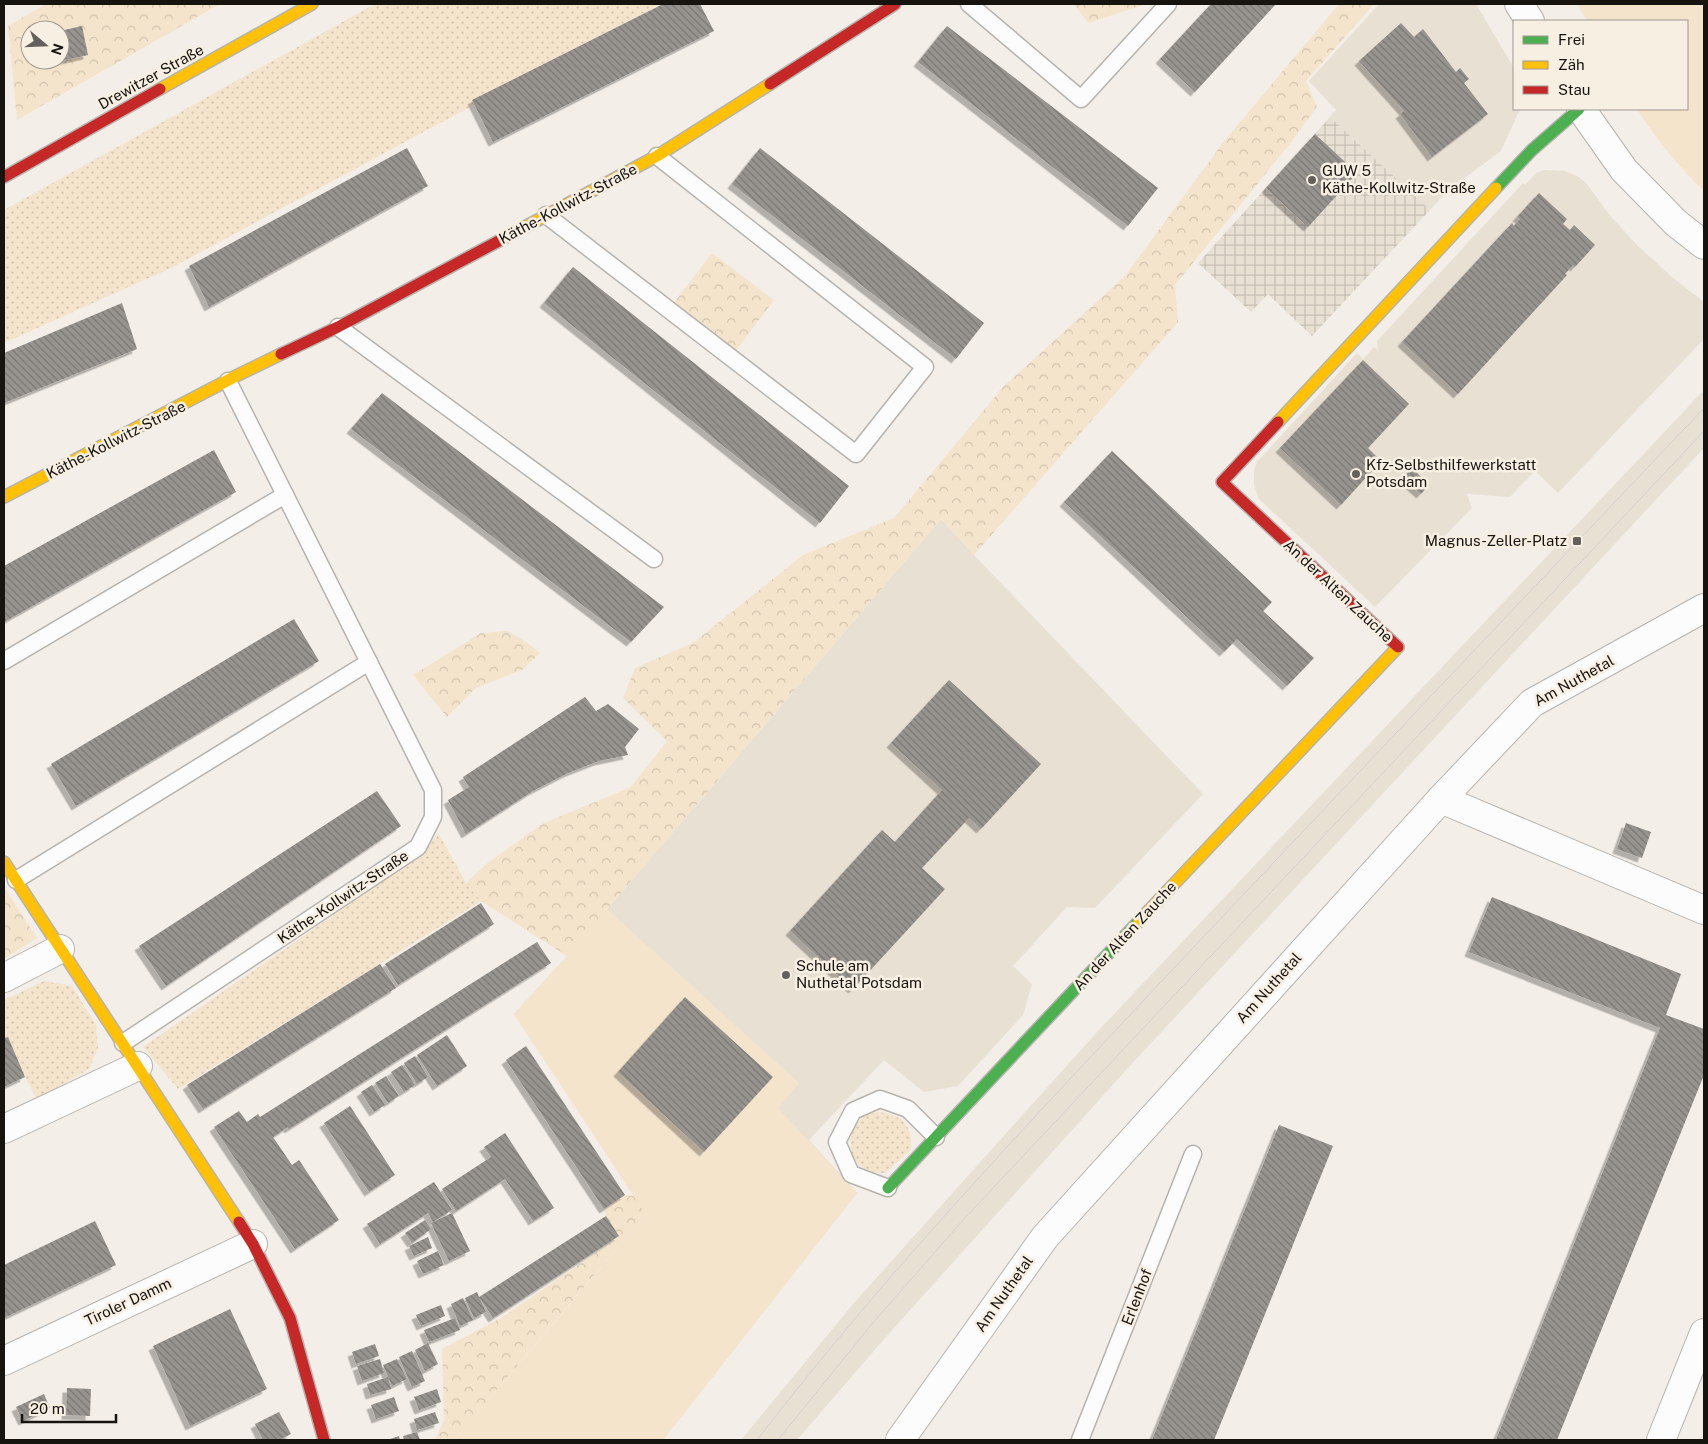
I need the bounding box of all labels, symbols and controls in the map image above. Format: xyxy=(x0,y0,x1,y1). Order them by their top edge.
north arrow xyxy=(20,20,70,70)
legend xyxy=(1513,20,1688,110)
text: Frei xyxy=(1558,31,1585,48)
text: N xyxy=(48,41,67,57)
street label: Drewitzer Straße xyxy=(95,41,206,113)
text: Zäh xyxy=(1558,56,1585,73)
text: Stau xyxy=(1558,81,1591,98)
street label: Käthe-Kollwitz-Straße xyxy=(496,160,640,247)
place label: GUW 5 Käthe-Kollwitz-Straße xyxy=(1322,162,1476,196)
marker: GUW 5 Käthe-Kollwitz-Straße xyxy=(1306,174,1318,186)
street label: Käthe-Kollwitz-Straße xyxy=(43,397,188,482)
place label: Kfz-Selbsthilfewerkstatt Potsdam xyxy=(1366,456,1536,490)
marker: Kfz-Selbsthilfewerkstatt Potsdam xyxy=(1350,468,1362,480)
place label: Magnus-Zeller-Platz xyxy=(1425,532,1567,549)
marker: Magnus-Zeller-Platz xyxy=(1571,535,1583,547)
street label: An der Alten Zauche xyxy=(1280,536,1396,645)
street label: Am Nuthetal xyxy=(1531,652,1617,709)
street label: Käthe-Kollwitz-Straße xyxy=(274,847,411,947)
street label: An der Alten Zauche xyxy=(1070,878,1179,994)
street label: Am Nuthetal xyxy=(1233,949,1305,1026)
place label: Schule am Nuthetal Potsdam xyxy=(796,957,922,991)
marker: Schule am Nuthetal Potsdam xyxy=(780,969,792,981)
street label: Am Nuthetal xyxy=(971,1253,1036,1335)
street label: Erlenhof xyxy=(1118,1266,1155,1327)
street label: Tiroler Damm xyxy=(82,1274,174,1329)
scale bar xyxy=(22,1392,116,1424)
text: 20 m xyxy=(30,1400,65,1417)

